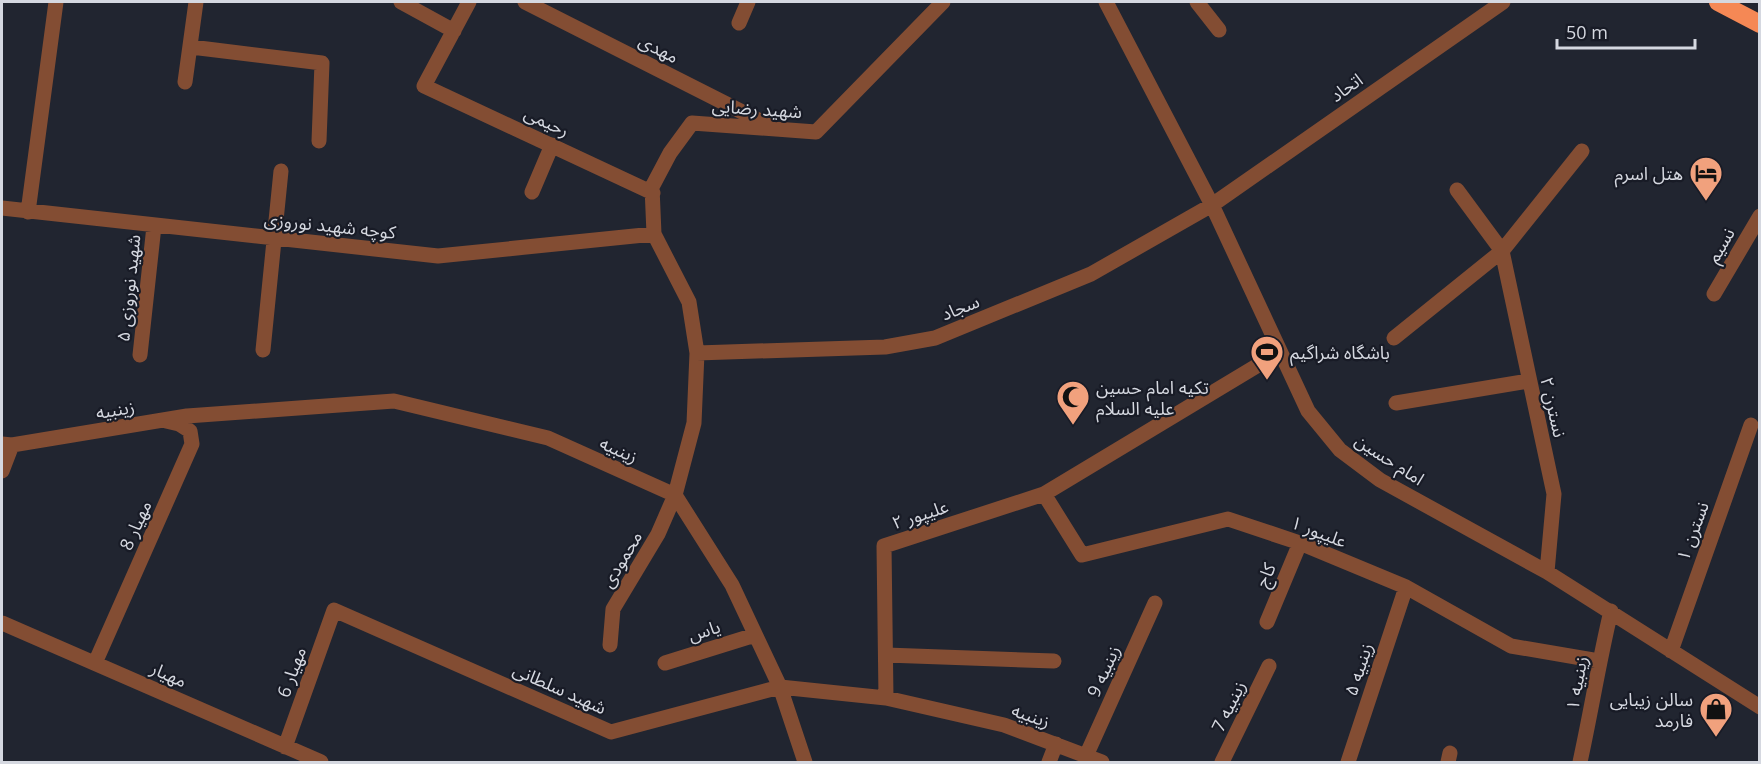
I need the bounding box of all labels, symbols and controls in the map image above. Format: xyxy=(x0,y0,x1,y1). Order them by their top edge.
scale bar xyxy=(1557,12,1695,50)
text: 50 m xyxy=(1566,20,1608,44)
street label: مهدی xyxy=(635,28,683,68)
street label: اتحاد xyxy=(1325,67,1367,107)
street label: شهید رضایی xyxy=(711,93,803,123)
street label: رحیمی xyxy=(521,100,573,142)
hotel icon: هتل اسرم xyxy=(1688,155,1724,202)
place label: هتل اسرم xyxy=(1615,161,1683,188)
street label: کوچه شهید نوروزی xyxy=(263,206,398,244)
street label: نسیم xyxy=(1700,223,1741,268)
street label: شهید نوروزی ۵ xyxy=(110,233,146,343)
street label: سجاد xyxy=(937,288,983,326)
sports icon: باشگاه شراگیم xyxy=(1249,334,1285,381)
place label: باشگاه شراگیم xyxy=(1290,340,1390,366)
street label: نسترن ۲ xyxy=(1535,374,1573,440)
place label: تکیه امام حسین علیه السلام xyxy=(1096,375,1209,423)
mosque icon: تکیه امام حسین علیه السلام xyxy=(1055,379,1091,426)
street label: زینبیه xyxy=(94,394,136,424)
street label: امام حسین xyxy=(1349,428,1429,493)
street label: زینبیه xyxy=(596,430,642,468)
street label: علیپور ۲ xyxy=(889,494,951,535)
street label: مهیار 8 xyxy=(113,496,157,554)
street label: نسترن ۱ xyxy=(1670,498,1714,564)
street label: علیپور ۱ xyxy=(1288,509,1350,553)
street label: محمودی xyxy=(595,526,647,592)
street label: کاج xyxy=(1249,559,1283,592)
street label: یاس xyxy=(685,614,723,646)
street label: زینبیه ۵ xyxy=(1338,640,1378,698)
street label: زینبیه 9 xyxy=(1081,641,1125,701)
street label: مهیار 6 xyxy=(271,643,311,701)
street label: زینبیه ۱ xyxy=(1559,654,1593,712)
street label: مهیار xyxy=(146,655,191,693)
street label: شهید سلطانی xyxy=(510,657,610,719)
street label: زینبیه 7 xyxy=(1205,676,1251,736)
place label: سالن زیبایی فارمد xyxy=(1610,687,1693,732)
shop icon: سالن زیبایی فارمد xyxy=(1698,691,1734,738)
street label: زینبیه xyxy=(1009,697,1053,733)

